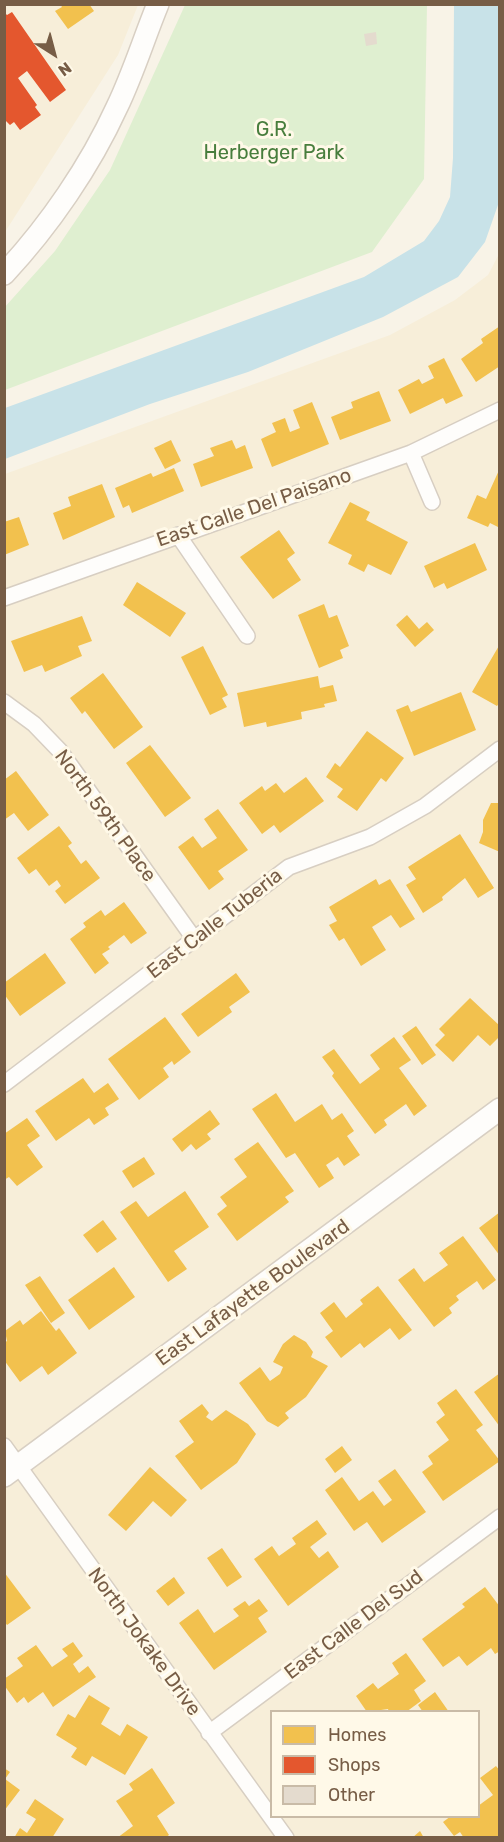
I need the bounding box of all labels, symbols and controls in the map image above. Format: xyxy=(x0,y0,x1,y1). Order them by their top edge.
north arrow xyxy=(24,24,84,84)
text: N xyxy=(55,58,75,80)
park label: G.R. Herberger Park xyxy=(204,118,344,165)
street label: East Calle Del Paisano xyxy=(153,463,355,553)
street label: North 59th Place xyxy=(49,745,161,887)
street label: East Calle Tuberia xyxy=(143,864,287,984)
street label: East Lafayette Boulevard xyxy=(151,1215,355,1371)
street label: North Jokake Drive xyxy=(82,1563,206,1721)
street label: East Calle Del Sud xyxy=(280,1565,428,1685)
legend xyxy=(270,1710,480,1818)
text: Homes xyxy=(328,1724,386,1746)
text: Shops xyxy=(328,1754,380,1776)
text: Other xyxy=(328,1784,375,1806)

